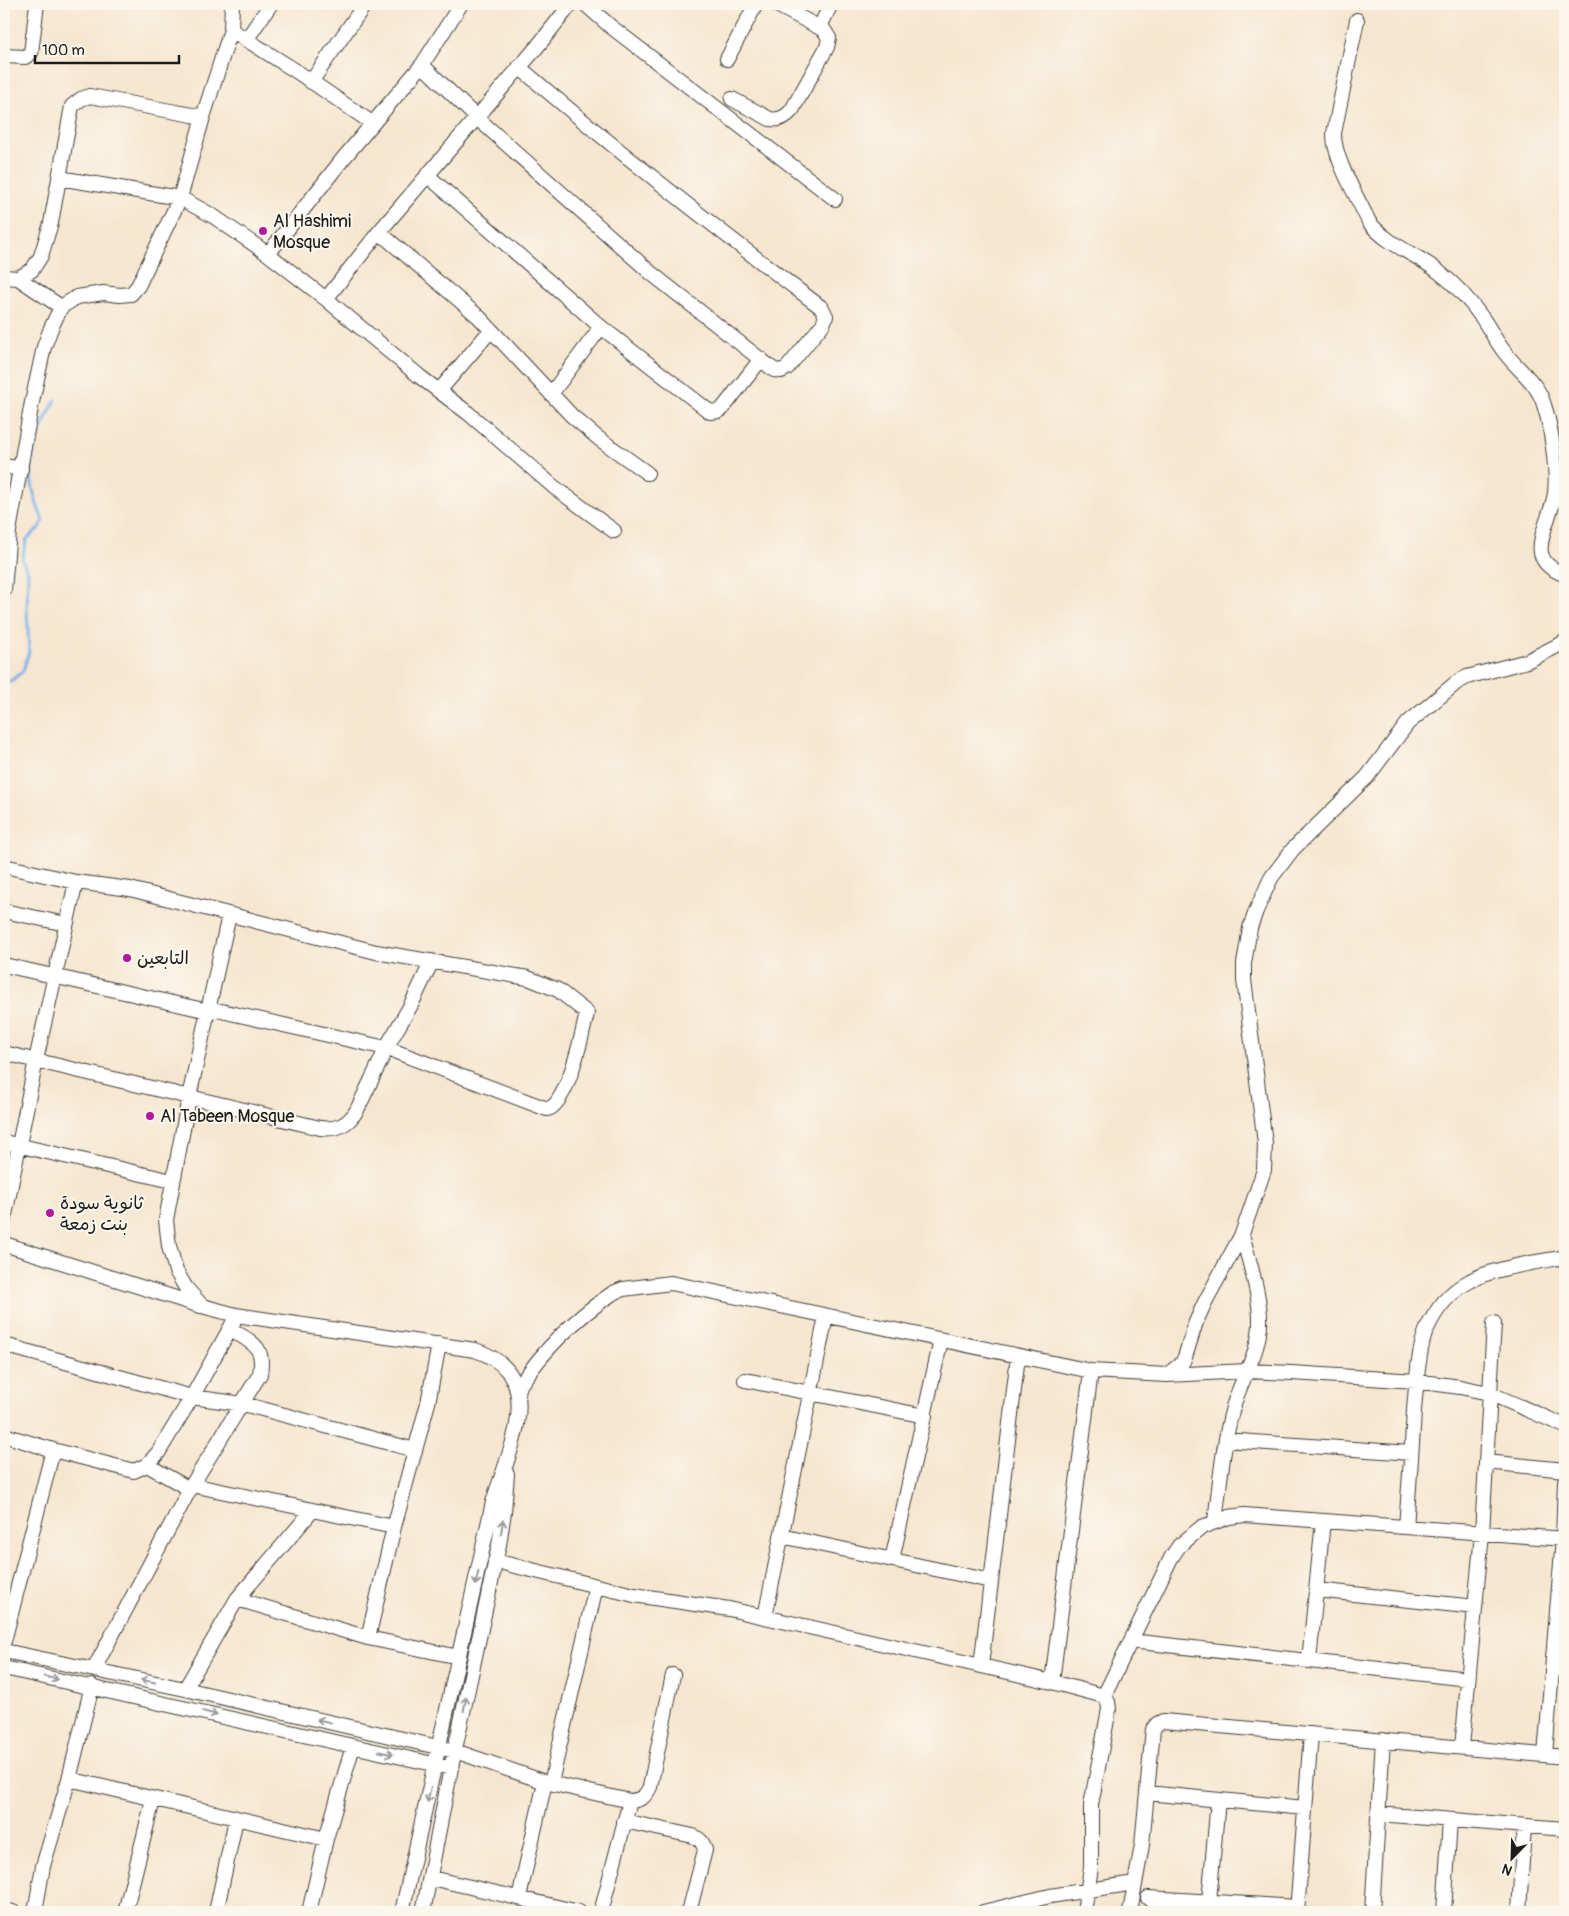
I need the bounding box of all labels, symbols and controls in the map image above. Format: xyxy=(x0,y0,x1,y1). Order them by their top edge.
scale bar xyxy=(35,32,179,64)
text: 100 m xyxy=(42,41,85,60)
place label: Al Hashimi Mosque xyxy=(273,210,351,254)
marker: Al Hashimi Mosque xyxy=(257,225,269,237)
place label: التابعين xyxy=(137,947,189,970)
marker: التابعين xyxy=(121,952,133,964)
place label: Al Tabeen Mosque xyxy=(160,1105,295,1128)
marker: Al Tabeen Mosque xyxy=(144,1110,156,1122)
place label: ثانوية سودة بنت زمعة xyxy=(60,1192,144,1236)
marker: ثانوية سودة بنت زمعة xyxy=(44,1207,56,1219)
one-way arrow xyxy=(498,1520,508,1536)
one-way arrow xyxy=(472,1569,481,1585)
one-way arrow xyxy=(43,1673,59,1683)
one-way arrow xyxy=(141,1676,157,1685)
one-way arrow xyxy=(461,1696,470,1712)
one-way arrow xyxy=(202,1709,218,1718)
one-way arrow xyxy=(316,1716,332,1725)
one-way arrow xyxy=(377,1749,393,1758)
one-way arrow xyxy=(424,1787,433,1803)
north arrow xyxy=(1486,1834,1536,1884)
text: N xyxy=(1499,1860,1515,1879)

